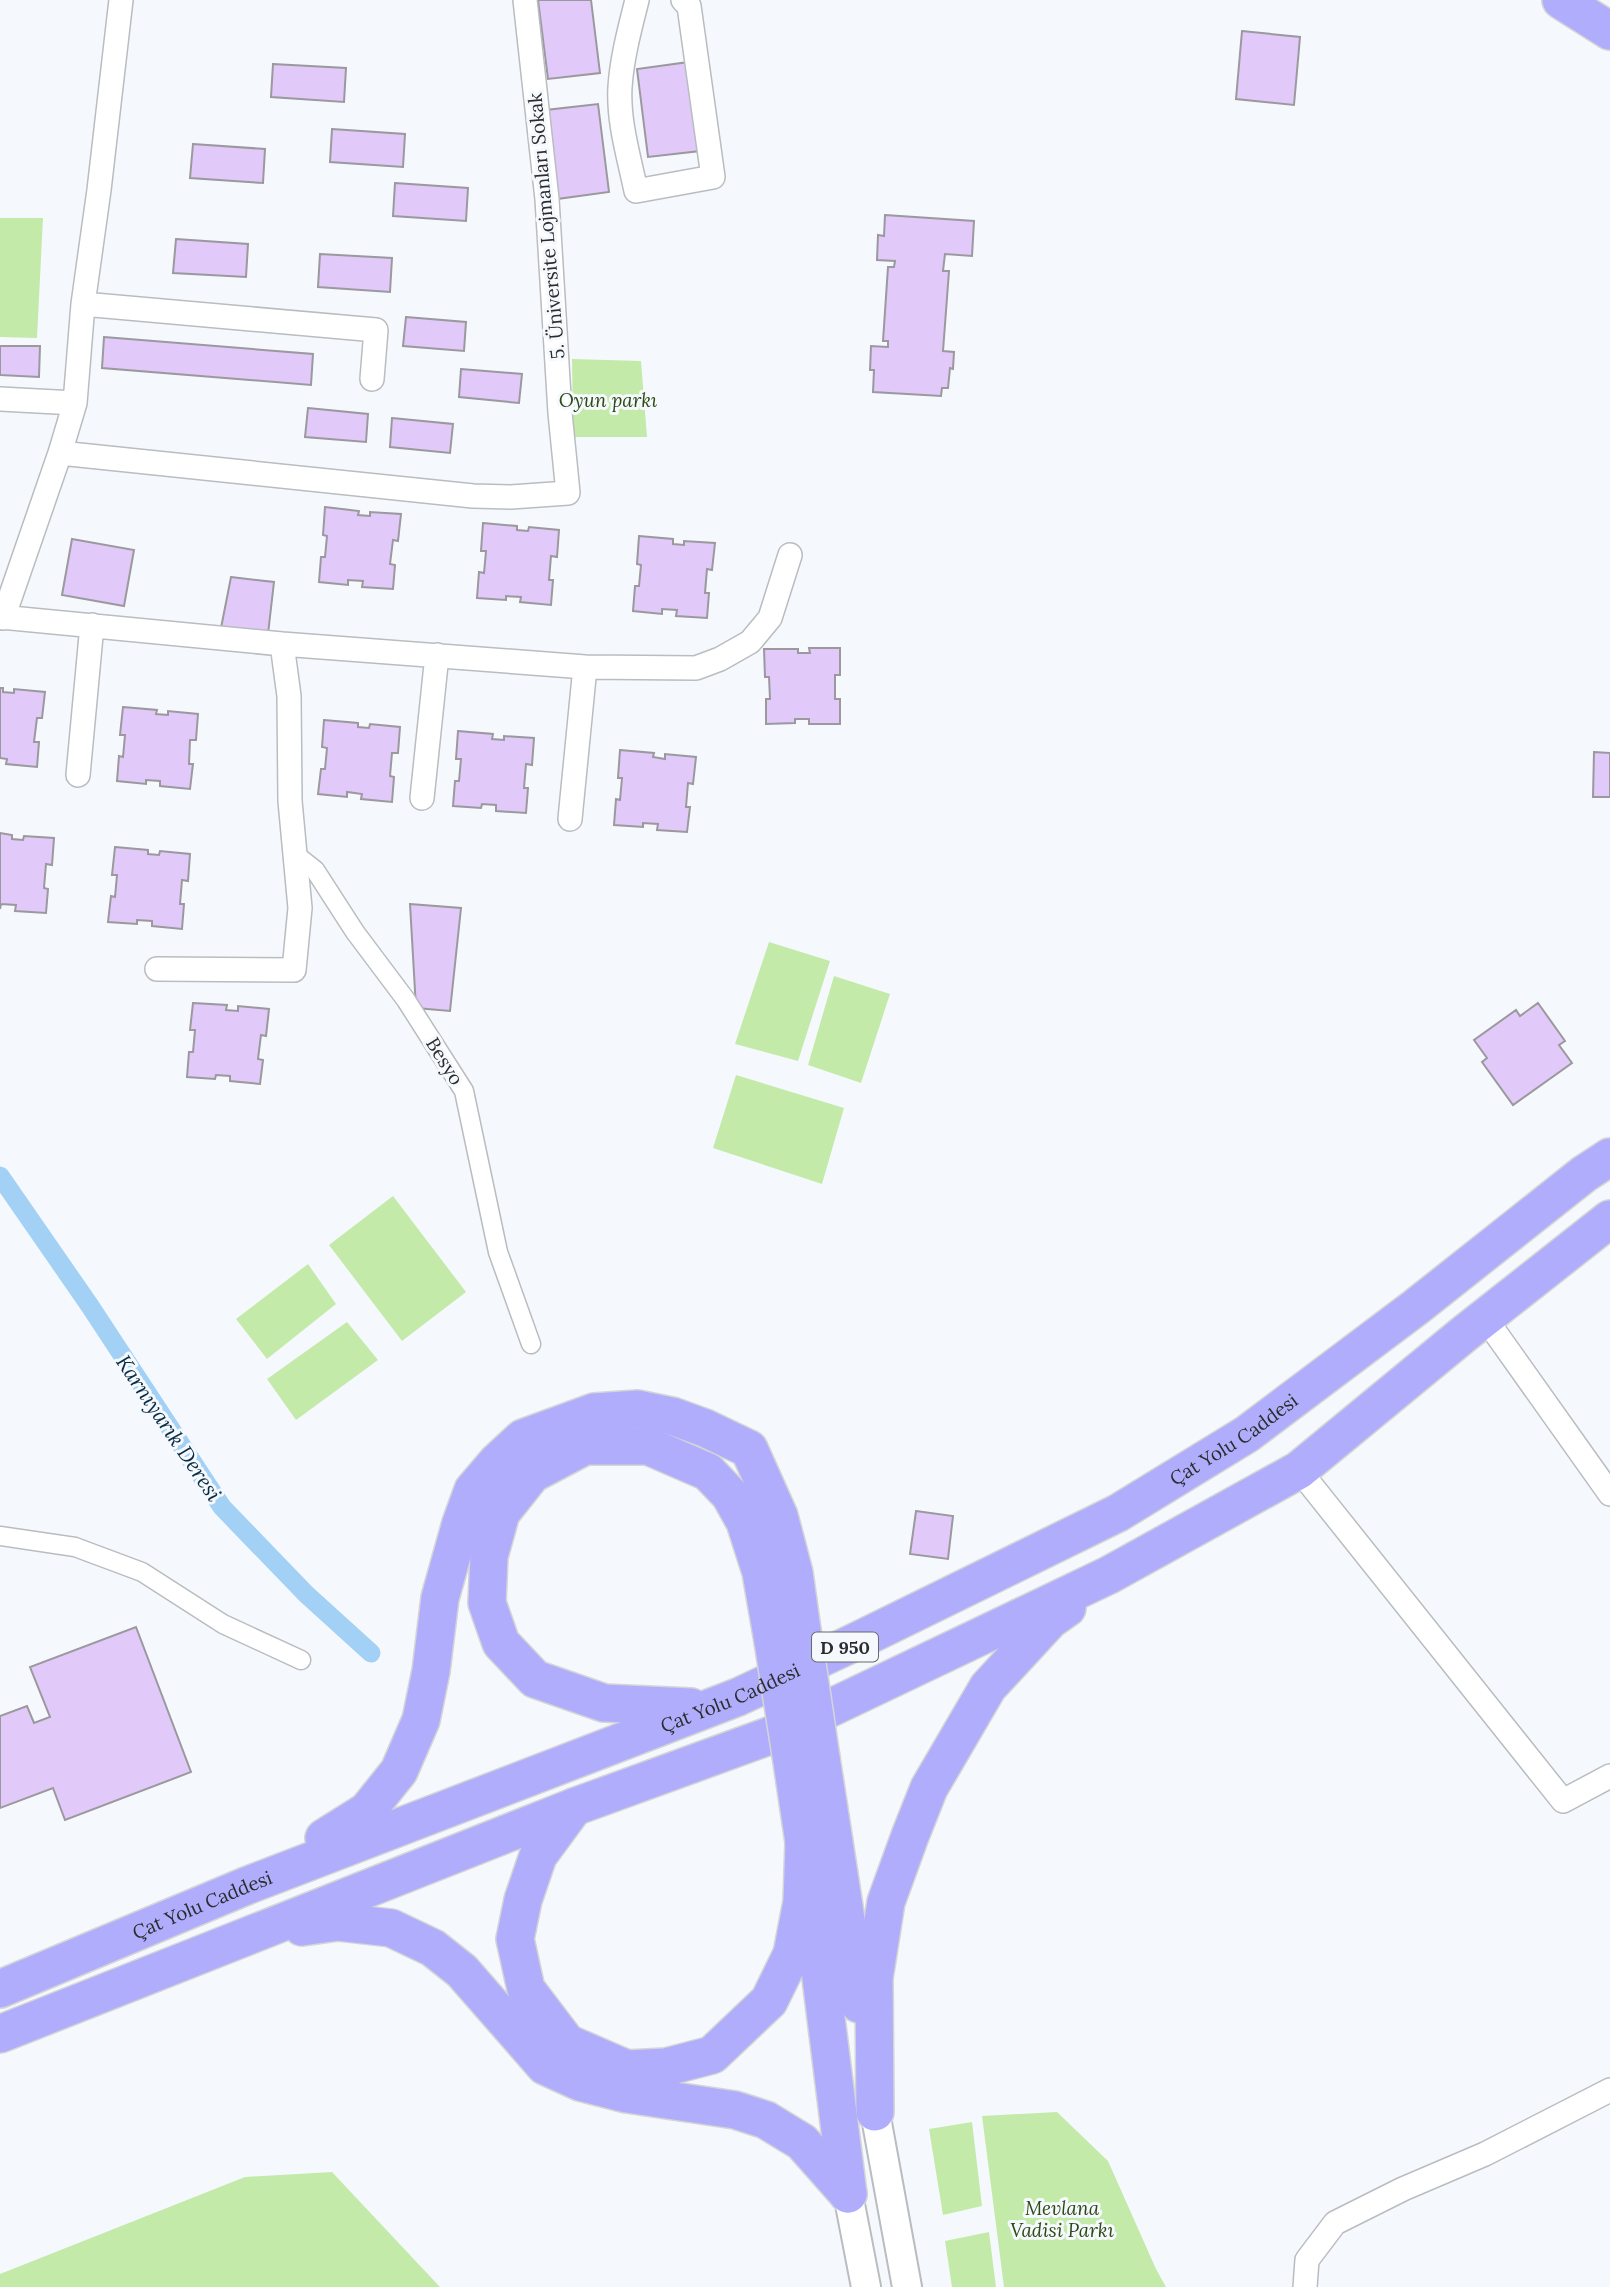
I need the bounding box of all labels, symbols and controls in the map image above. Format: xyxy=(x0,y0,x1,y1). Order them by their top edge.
street label: 5. Üniversite Lojmanları Sokak xyxy=(522,91,570,360)
park label: Oyun parkı xyxy=(559,388,657,412)
street label: Besyo xyxy=(421,1033,469,1089)
water label: Karnıyarık Deresi xyxy=(110,1350,228,1506)
street label: Çat Yolu Caddesi xyxy=(1165,1388,1302,1491)
road number: D 950 xyxy=(812,1632,878,1662)
street label: Çat Yolu Caddesi xyxy=(657,1658,804,1738)
street label: Çat Yolu Caddesi xyxy=(129,1865,275,1944)
park label: Mevlana Vadisi Parkı xyxy=(1010,2196,1114,2242)

